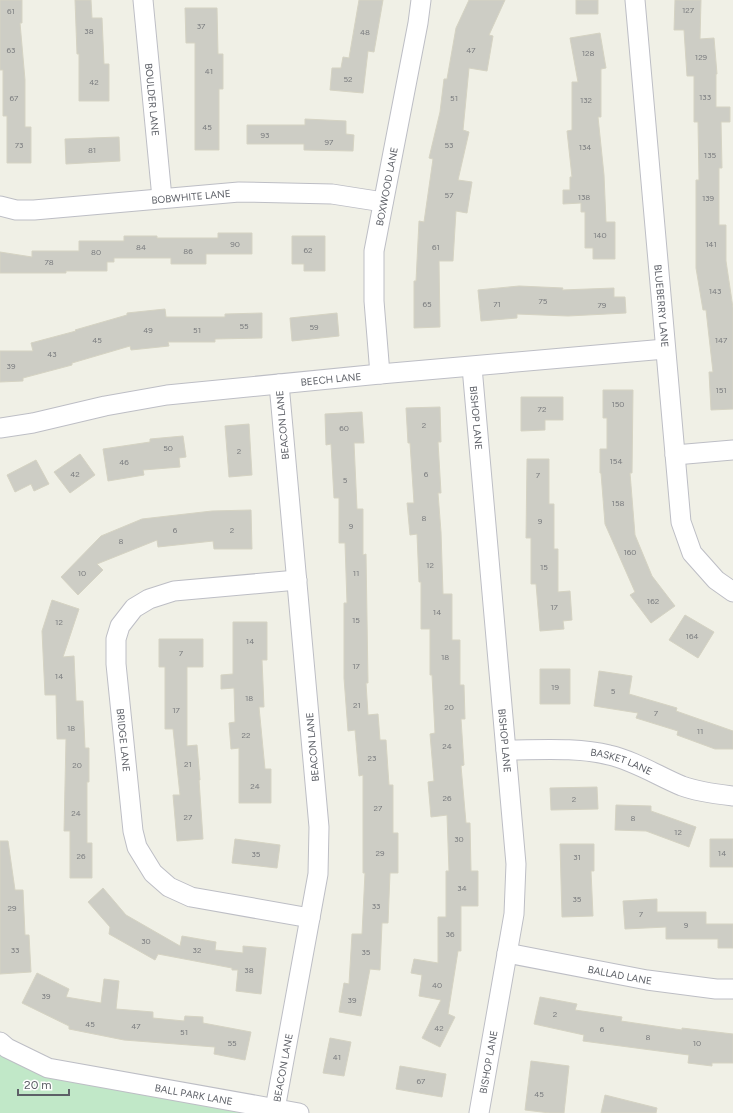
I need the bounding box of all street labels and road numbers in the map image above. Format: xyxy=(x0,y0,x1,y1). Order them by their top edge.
street label: BOULDER LANE xyxy=(142,62,162,137)
street label: BOXWOOD LANE xyxy=(373,146,401,227)
street label: BOBWHITE LANE xyxy=(151,187,231,207)
street label: BLUEBERRY LANE xyxy=(651,264,672,348)
street label: BEECH LANE xyxy=(300,370,362,389)
street label: BISHOP LANE xyxy=(467,385,485,450)
street label: BEACON LANE xyxy=(273,390,292,460)
street label: BRIDGE LANE xyxy=(114,708,133,772)
street label: BISHOP LANE xyxy=(495,708,514,773)
street label: BEACON LANE xyxy=(303,712,322,782)
street label: BASKET LANE xyxy=(590,746,654,778)
street label: BALLAD LANE xyxy=(587,963,653,988)
street label: BISHOP LANE xyxy=(477,1029,500,1095)
street label: BEACON LANE xyxy=(270,1032,296,1103)
street label: BALL PARK LANE xyxy=(154,1081,234,1108)

